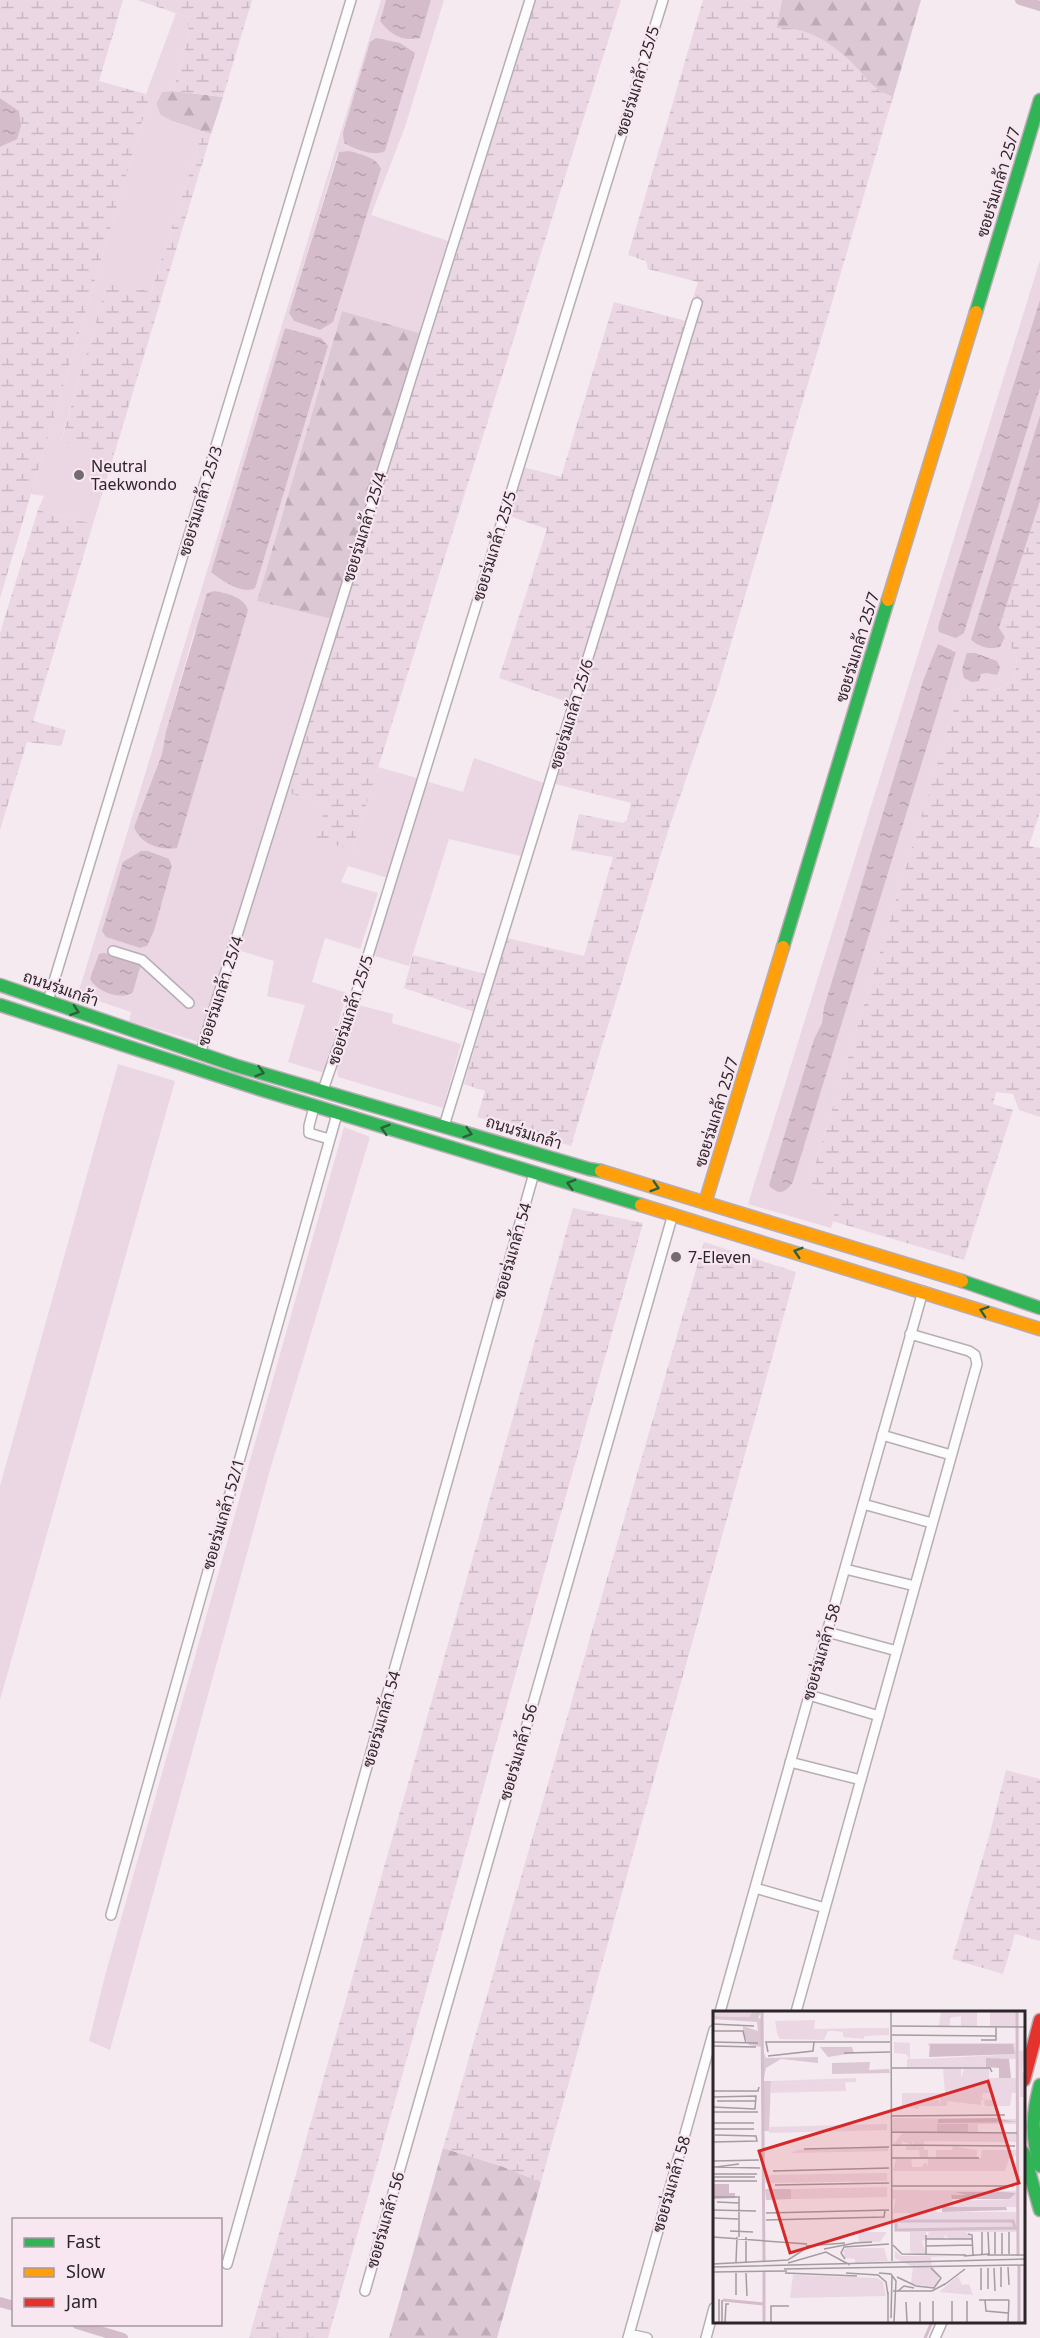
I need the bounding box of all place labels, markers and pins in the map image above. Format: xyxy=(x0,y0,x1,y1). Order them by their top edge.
place label: Neutral Taekwondo xyxy=(91,455,177,495)
marker: Neutral Taekwondo xyxy=(72,468,86,482)
place label: 7-Eleven xyxy=(688,1246,751,1268)
marker: 7-Eleven xyxy=(669,1250,683,1264)

